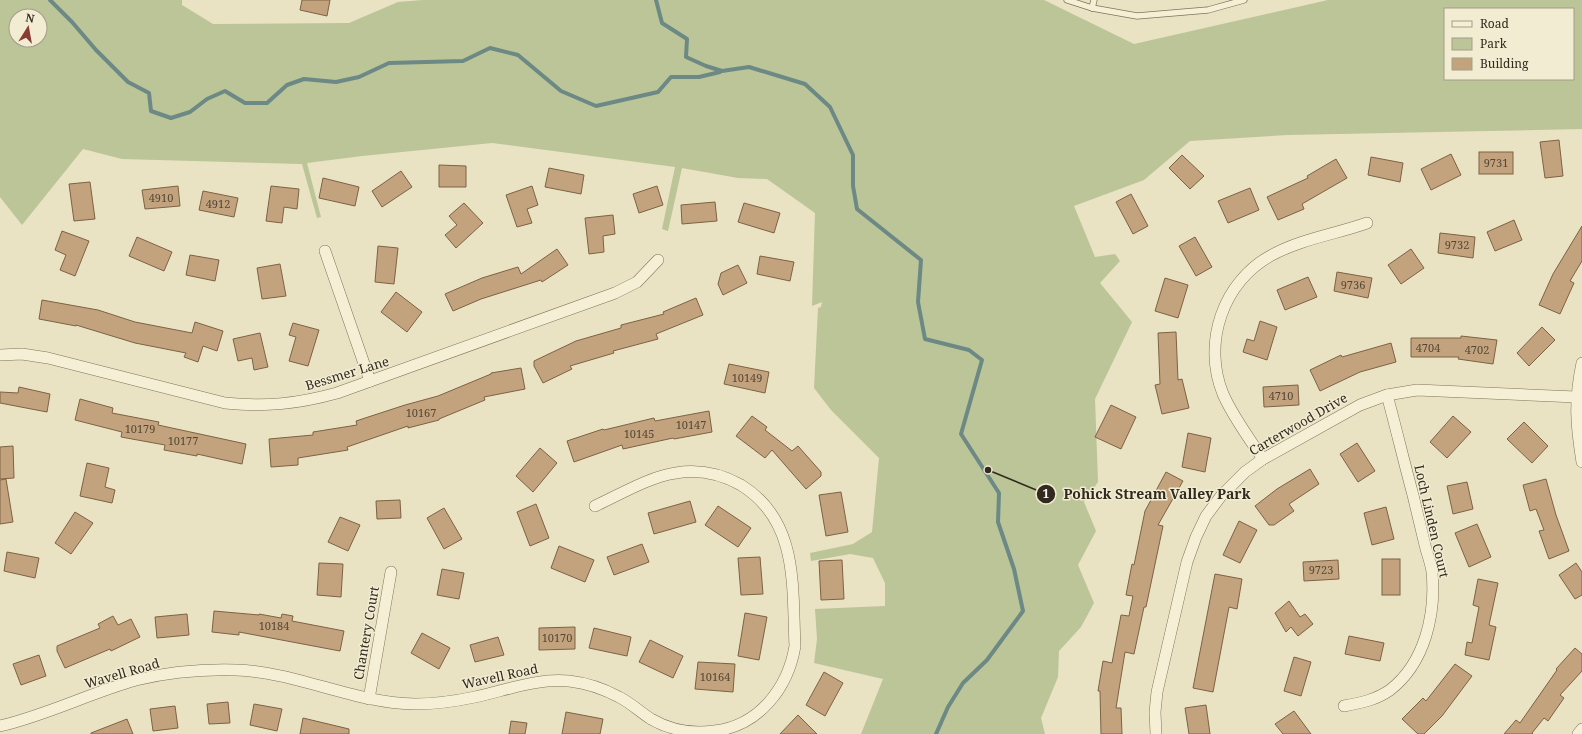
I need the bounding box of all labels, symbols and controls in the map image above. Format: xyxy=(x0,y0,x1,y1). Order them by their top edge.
north arrow xyxy=(8,8,48,48)
legend xyxy=(1444,8,1574,80)
text: N xyxy=(24,10,36,26)
text: Road xyxy=(1480,15,1510,32)
text: Park xyxy=(1480,35,1508,52)
text: Building xyxy=(1480,55,1529,72)
house number: 9731 xyxy=(1484,155,1508,170)
house number: 4910 xyxy=(149,190,173,205)
house number: 4912 xyxy=(206,196,230,211)
house number: 9732 xyxy=(1445,237,1469,252)
house number: 9736 xyxy=(1341,277,1365,292)
house number: 4704 xyxy=(1416,340,1440,355)
house number: 4702 xyxy=(1465,342,1489,357)
street label: Bessmer Lane xyxy=(303,352,391,394)
house number: 10149 xyxy=(732,370,762,385)
street label: Carterwood Drive xyxy=(1245,388,1351,460)
house number: 4710 xyxy=(1269,388,1293,403)
house number: 10167 xyxy=(406,405,436,420)
house number: 10147 xyxy=(676,417,706,432)
house number: 10179 xyxy=(125,421,155,436)
house number: 10145 xyxy=(624,426,654,441)
house number: 10177 xyxy=(168,433,198,448)
street label: Loch Linden Court xyxy=(1410,463,1454,580)
callout: Pohick Stream Valley Park xyxy=(1036,481,1259,507)
text: Pohick Stream Valley Park xyxy=(1063,484,1251,503)
text: 1 xyxy=(1043,485,1050,502)
house number: 9723 xyxy=(1309,562,1333,577)
street label: Chantery Court xyxy=(349,584,383,681)
house number: 10184 xyxy=(259,618,289,633)
house number: 10170 xyxy=(542,630,572,645)
street label: Wavell Road xyxy=(82,654,162,692)
street label: Wavell Road xyxy=(460,659,540,693)
house number: 10164 xyxy=(700,669,730,684)

